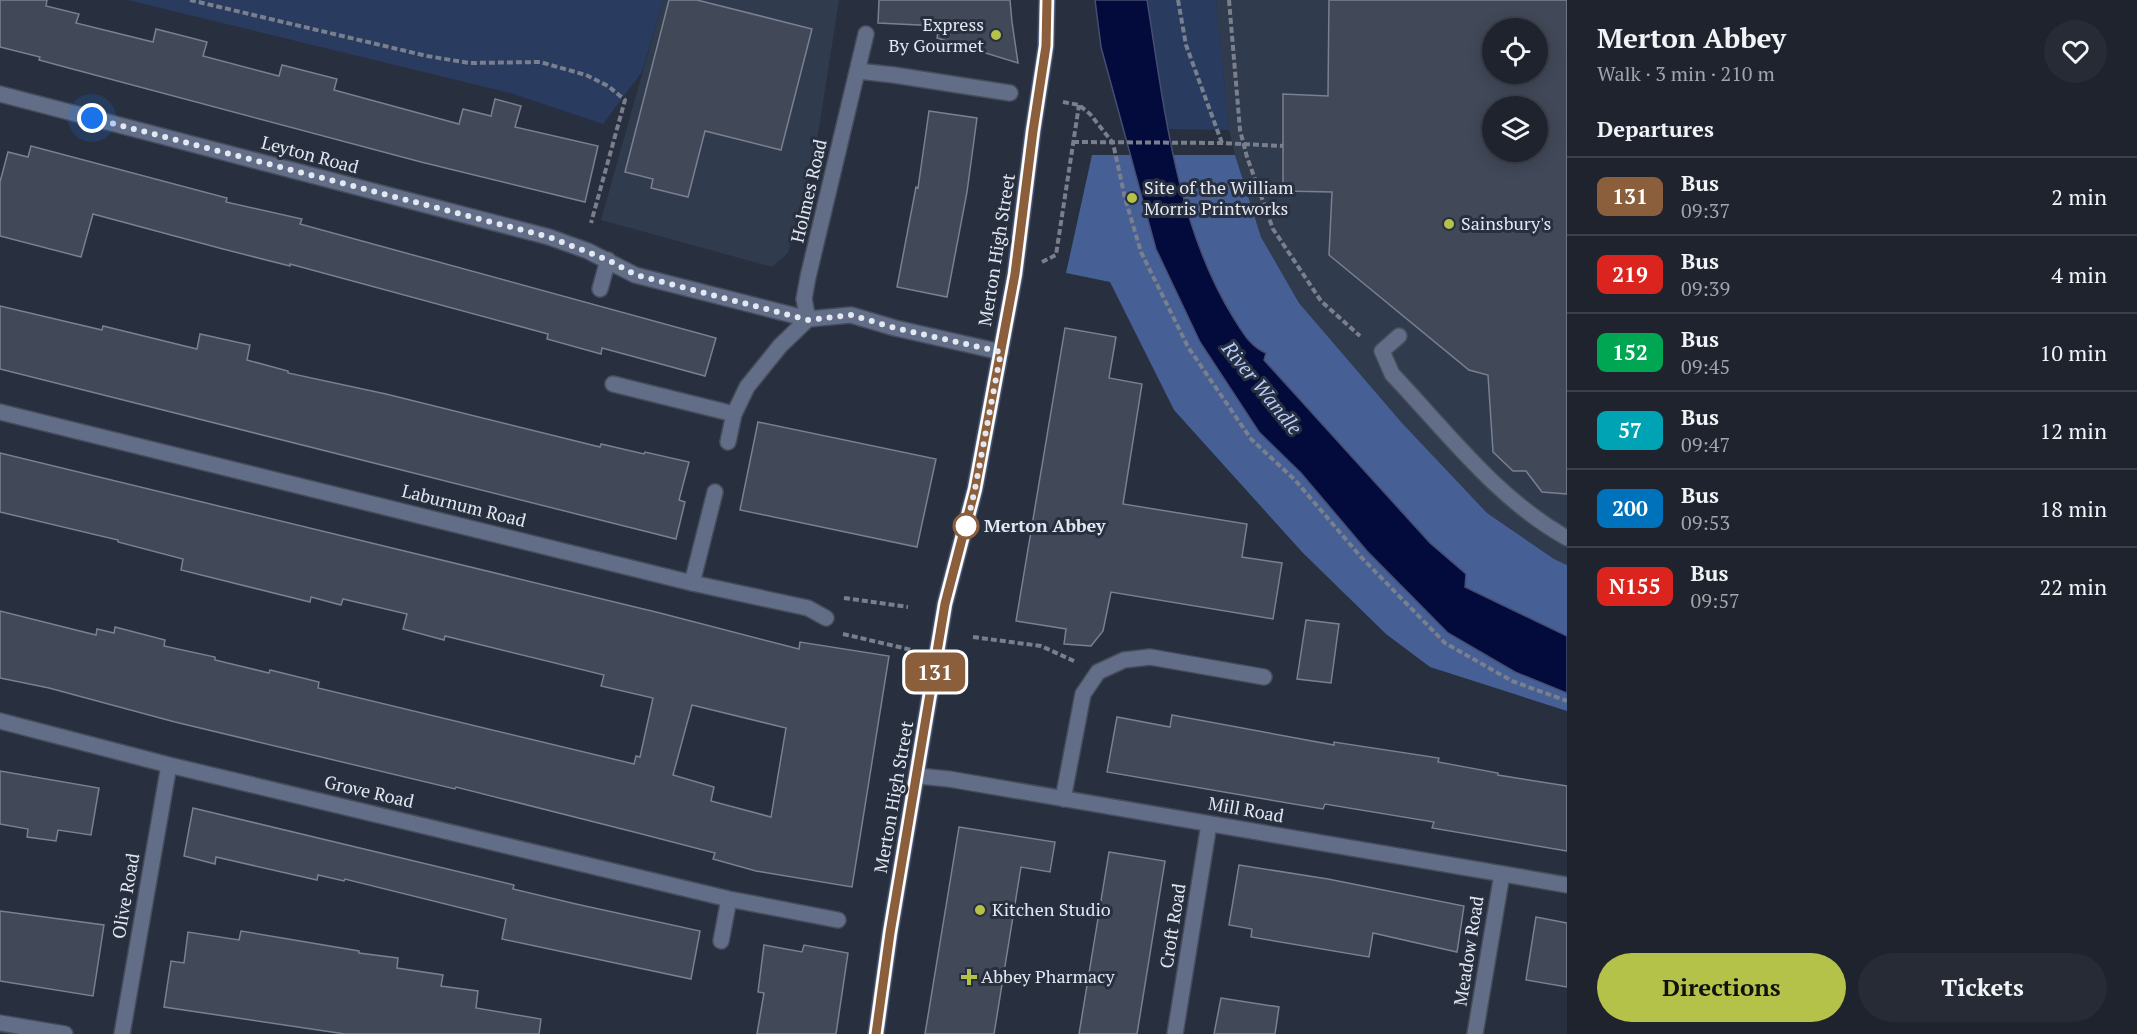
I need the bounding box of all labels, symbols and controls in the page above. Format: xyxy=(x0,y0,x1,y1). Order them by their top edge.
place label: Express By Gourmet xyxy=(889,12,984,57)
map controls xyxy=(1482,18,1548,162)
button: locate xyxy=(1482,18,1548,84)
text: Merton Abbey xyxy=(1597,19,1786,56)
button: heart xyxy=(2044,20,2107,83)
marker: Express By Gourmet xyxy=(989,28,1003,42)
text: Walk · 3 min · 210 m xyxy=(1597,60,1775,87)
button: layers xyxy=(1482,96,1548,162)
your location xyxy=(77,103,107,133)
text: Departures xyxy=(1597,114,1714,143)
street label: Leyton Road xyxy=(259,130,361,179)
street label: Holmes Road xyxy=(784,137,832,245)
text: Bus xyxy=(1681,168,1719,197)
street label: Merton High Street xyxy=(972,171,1020,328)
place label: Site of the William Morris Printworks xyxy=(1144,175,1294,220)
text: 131 xyxy=(1612,182,1648,210)
text: 2 min xyxy=(2051,182,2107,211)
marker: Site of the William Morris Printworks xyxy=(1125,191,1139,205)
text: 09:37 xyxy=(1681,197,1730,224)
place label: Sainsbury's xyxy=(1461,211,1551,235)
marker: Sainsbury's xyxy=(1442,217,1456,231)
text: Bus xyxy=(1681,246,1719,275)
text: 219 xyxy=(1612,260,1648,288)
text: 4 min xyxy=(2051,260,2107,289)
text: 09:39 xyxy=(1681,275,1730,302)
text: Bus xyxy=(1681,324,1719,353)
water label: River Wandle xyxy=(1216,334,1309,440)
text: 152 xyxy=(1612,338,1648,366)
text: 10 min xyxy=(2040,338,2107,367)
text: 09:45 xyxy=(1681,353,1730,380)
text: Bus xyxy=(1681,402,1719,431)
text: 57 xyxy=(1618,416,1642,444)
text: 12 min xyxy=(2040,416,2107,445)
text: 09:47 xyxy=(1681,431,1730,458)
street label: Laburnum Road xyxy=(400,478,529,532)
text: Bus xyxy=(1681,480,1719,509)
text: 200 xyxy=(1612,494,1648,522)
text: 18 min xyxy=(2040,494,2107,523)
text: 09:53 xyxy=(1681,509,1730,536)
marker: Merton Abbey xyxy=(953,513,979,539)
place label: Merton Abbey xyxy=(984,513,1106,537)
text: Bus xyxy=(1691,558,1728,587)
text: N155 xyxy=(1609,572,1661,600)
text: 22 min xyxy=(2040,572,2107,601)
text: 09:57 xyxy=(1691,587,1740,614)
line badge: 131 xyxy=(900,652,970,692)
text: 131 xyxy=(917,658,953,686)
street label: Merton High Street xyxy=(868,718,918,875)
street label: Grove Road xyxy=(322,769,416,813)
street label: Mill Road xyxy=(1206,791,1286,827)
street label: Olive Road xyxy=(106,851,144,941)
street label: Croft Road xyxy=(1153,882,1191,970)
street label: Meadow Road xyxy=(1447,894,1489,1008)
place label: Kitchen Studio xyxy=(992,897,1111,921)
marker: Kitchen Studio xyxy=(973,903,987,917)
button: Directions xyxy=(1597,953,1846,1022)
button: Tickets xyxy=(1858,953,2107,1022)
place label: Abbey Pharmacy xyxy=(981,964,1115,988)
marker: Abbey Pharmacy xyxy=(962,970,976,984)

